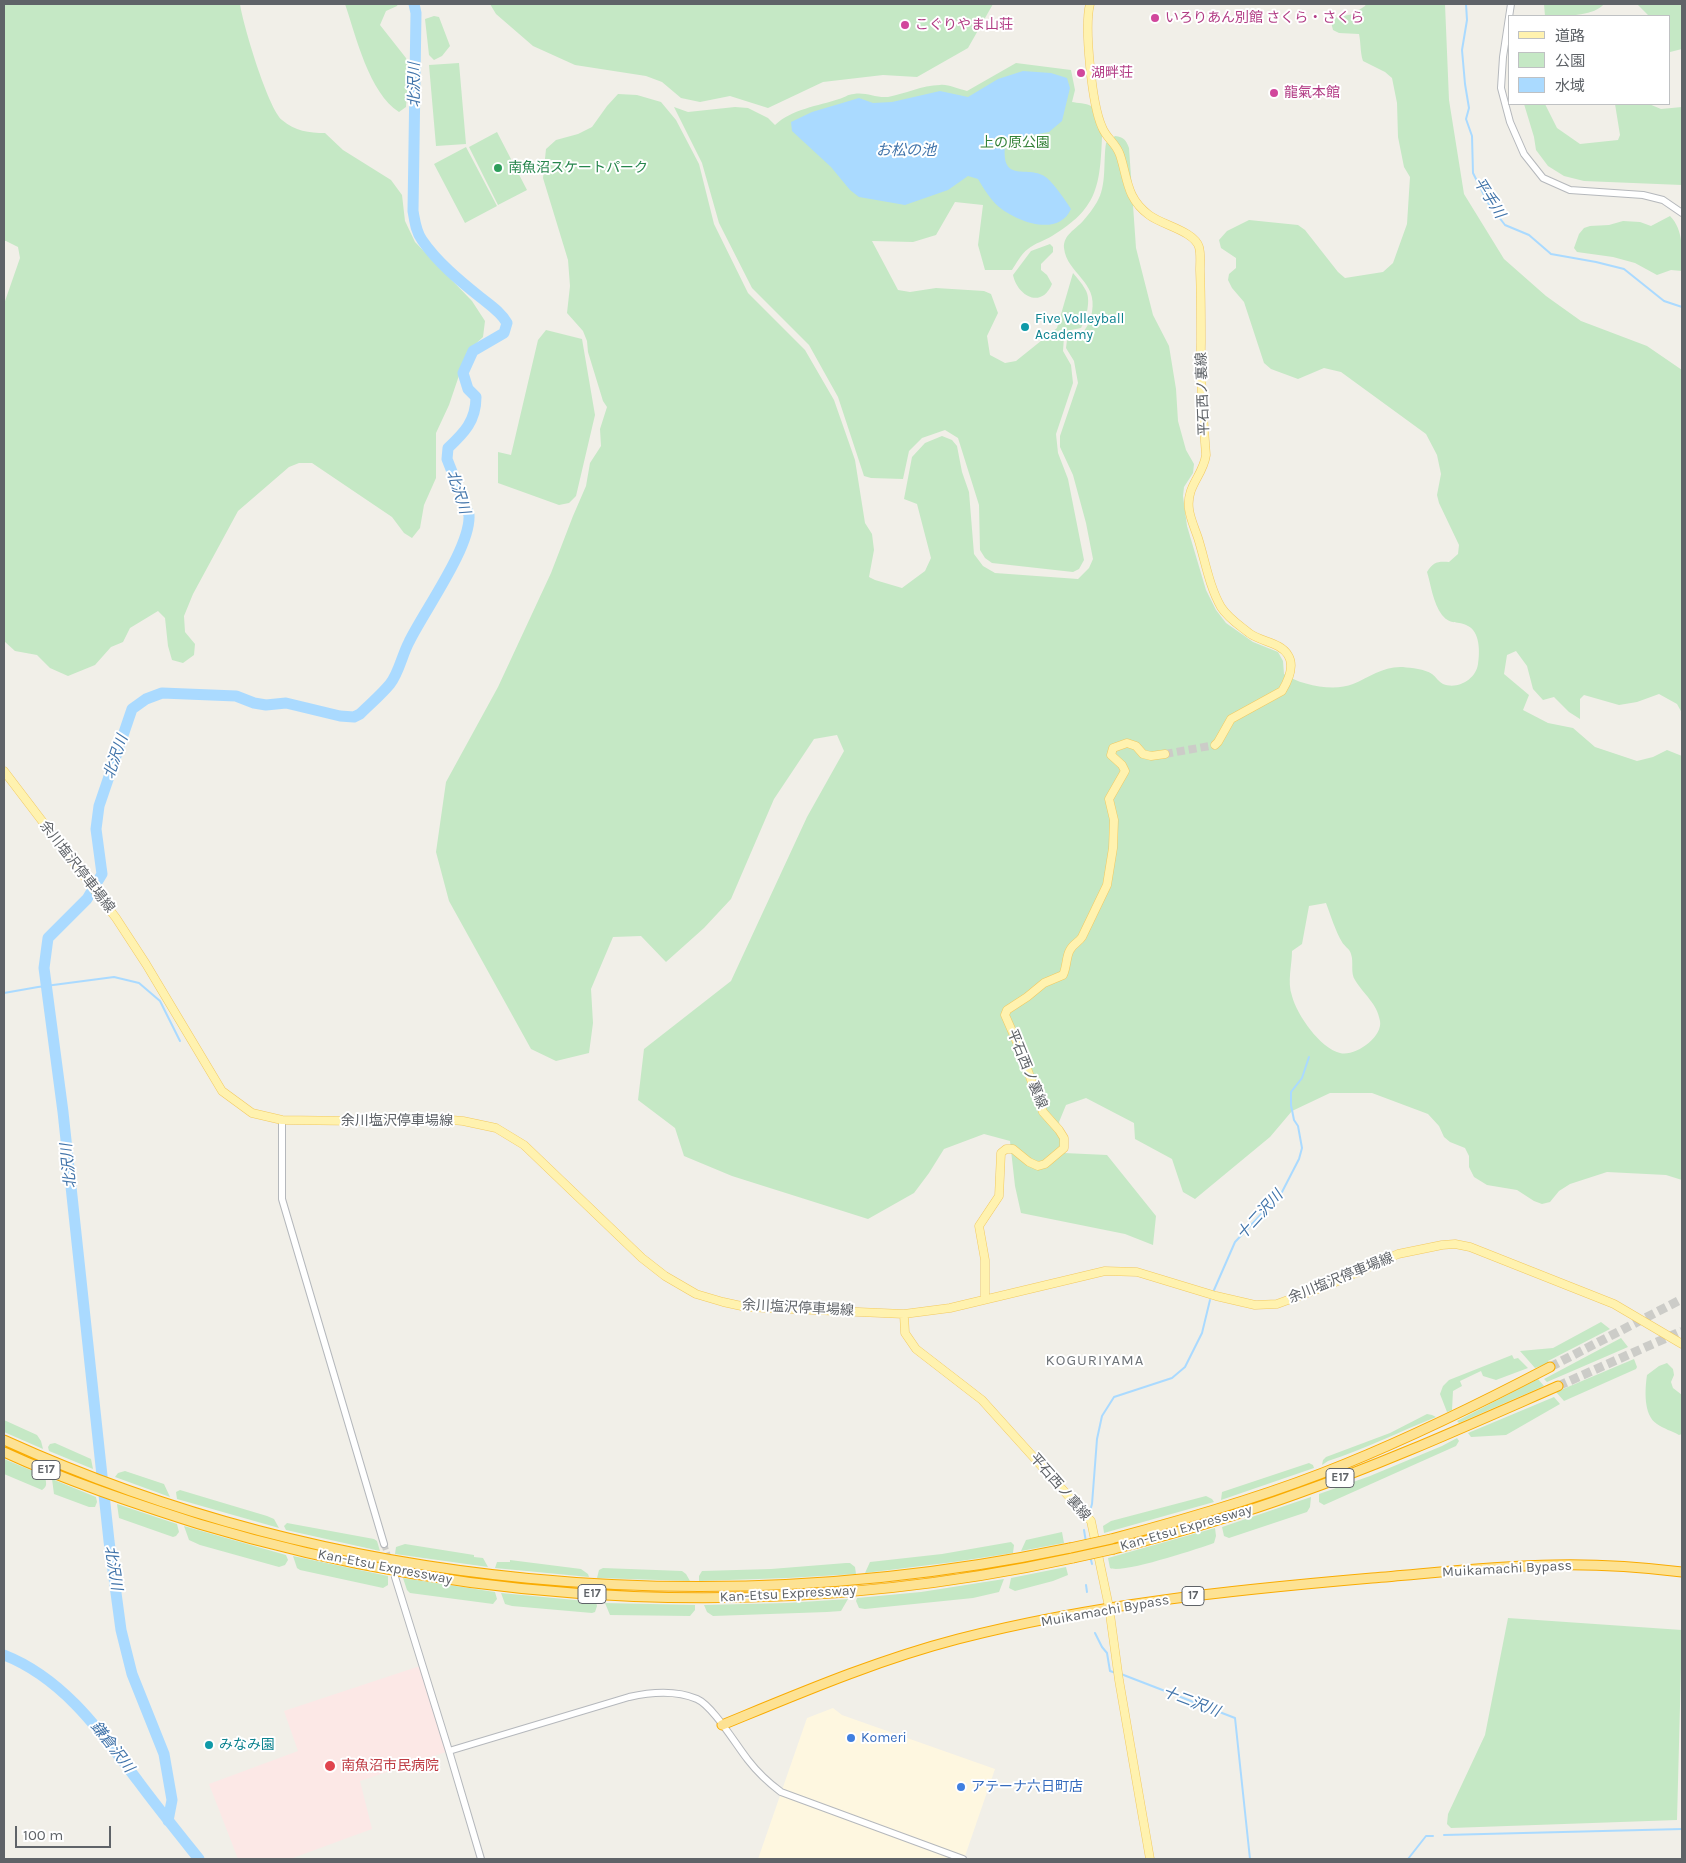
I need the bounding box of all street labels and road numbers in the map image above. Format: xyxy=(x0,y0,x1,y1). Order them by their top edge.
street label: 平石西ノ裏線 xyxy=(1193,352,1213,436)
street label: 余川塩沢停車場線 xyxy=(36,818,118,916)
street label: 平石西ノ裏線 xyxy=(1003,1027,1051,1111)
street label: 余川塩沢停車場線 xyxy=(341,1113,453,1129)
street label: 余川塩沢停車場線 xyxy=(1286,1249,1396,1307)
street label: 余川塩沢停車場線 xyxy=(742,1297,854,1319)
street label: 平石西ノ裏線 xyxy=(1026,1450,1094,1524)
road number: E17 xyxy=(32,1460,60,1480)
road number: E17 xyxy=(1326,1469,1354,1488)
street label: Kan-Etsu Expressway xyxy=(1118,1501,1254,1555)
street label: Kan-Etsu Expressway xyxy=(316,1546,454,1588)
street label: Muikamachi Bypass xyxy=(1442,1557,1572,1581)
street label: Kan-Etsu Expressway xyxy=(719,1582,857,1606)
road number: E17 xyxy=(578,1585,606,1604)
road number: 17 xyxy=(1182,1586,1204,1605)
street label: Muikamachi Bypass xyxy=(1040,1591,1170,1631)

